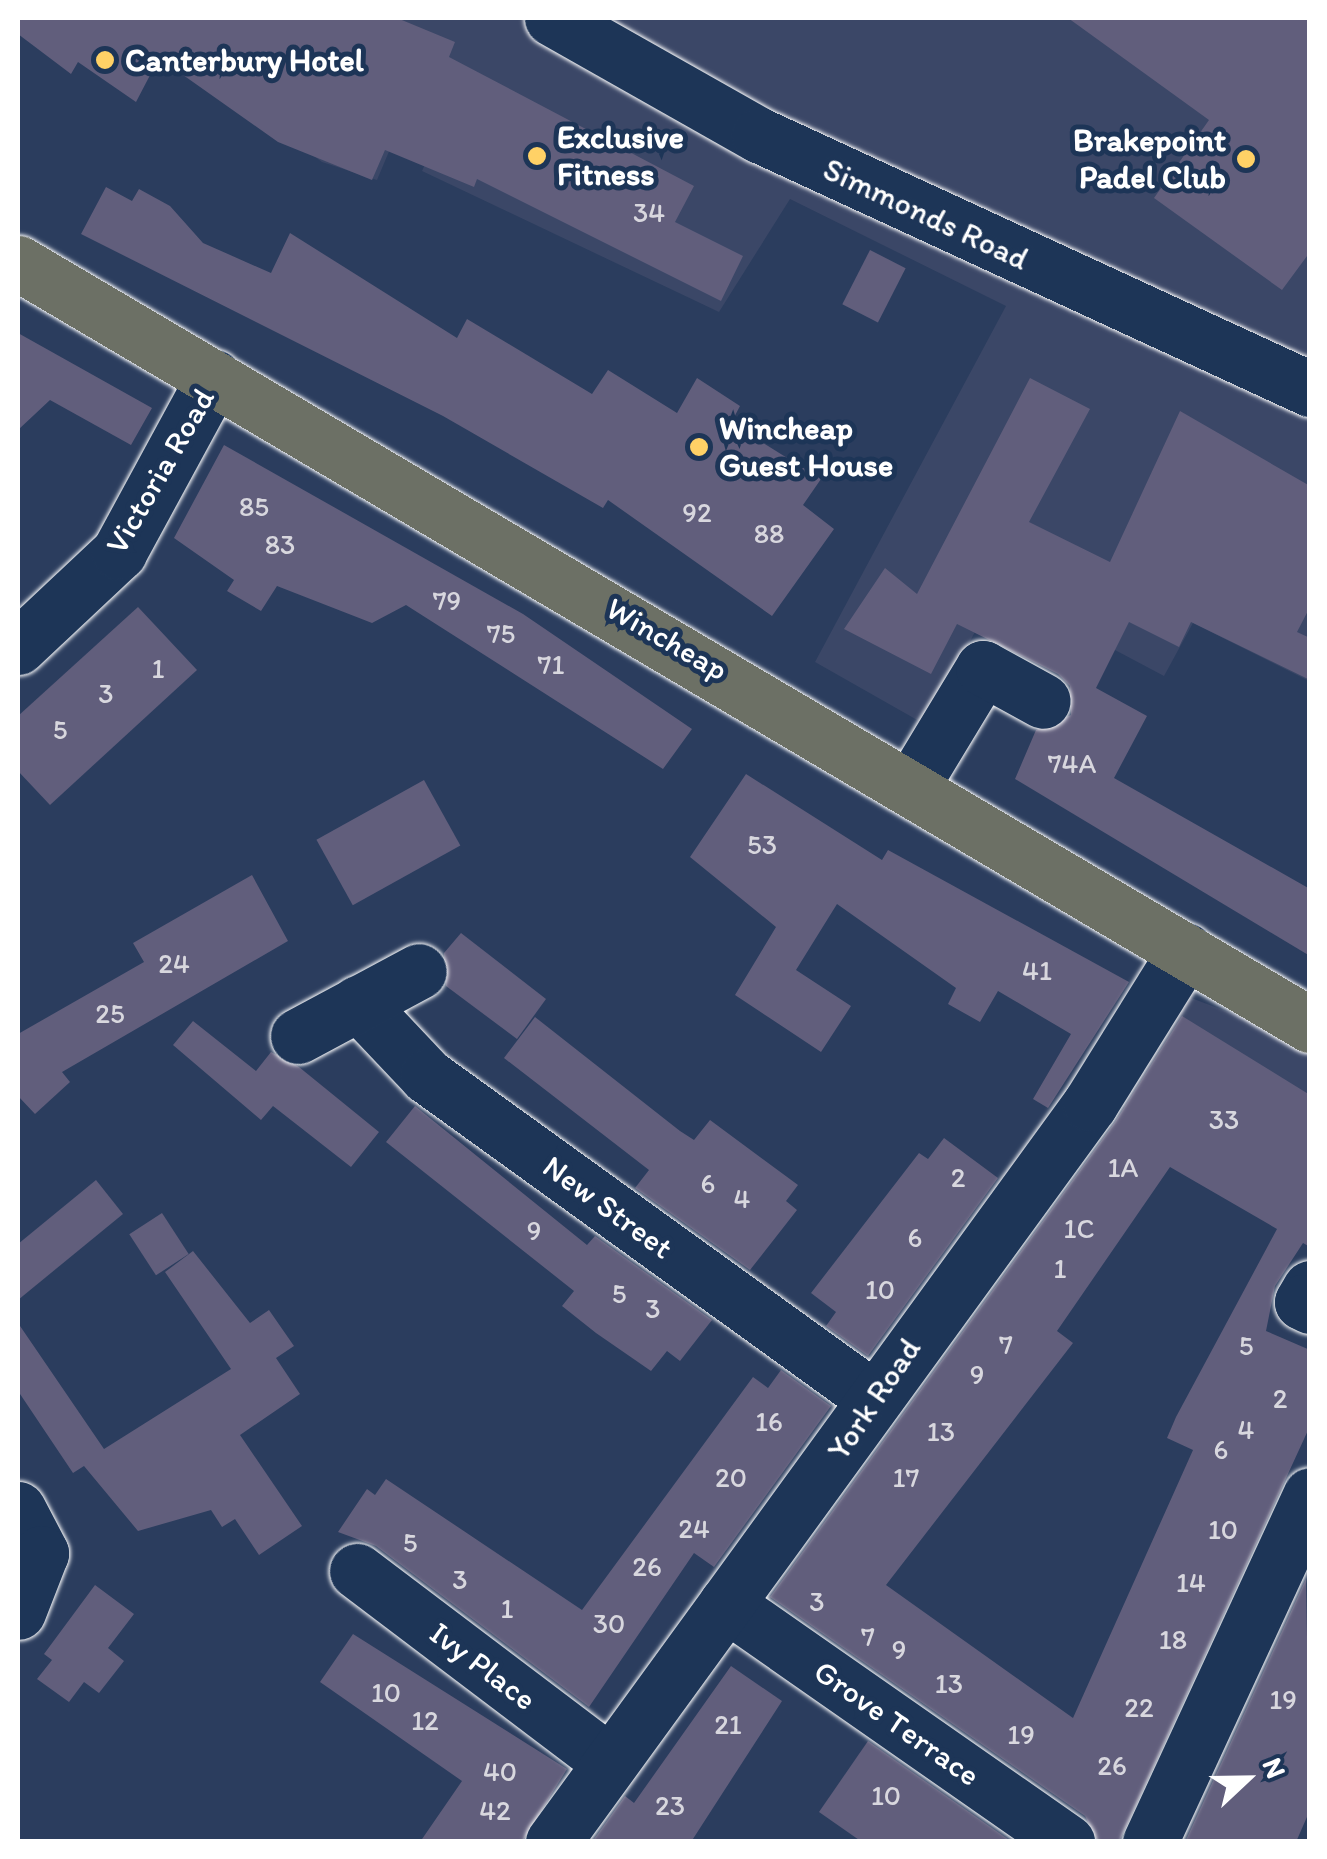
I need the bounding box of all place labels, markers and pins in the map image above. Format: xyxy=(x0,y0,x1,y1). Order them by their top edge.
place label: Canterbury Hotel xyxy=(125,41,364,79)
marker: Canterbury Hotel xyxy=(94,49,116,71)
place label: Exclusive Fitness xyxy=(557,119,684,194)
place label: Brakepoint Padel Club xyxy=(1073,122,1226,197)
marker: Exclusive Fitness xyxy=(526,145,548,167)
marker: Brakepoint Padel Club xyxy=(1235,148,1257,170)
place label: Wincheap Guest House xyxy=(719,410,893,485)
marker: Wincheap Guest House xyxy=(688,436,710,458)

